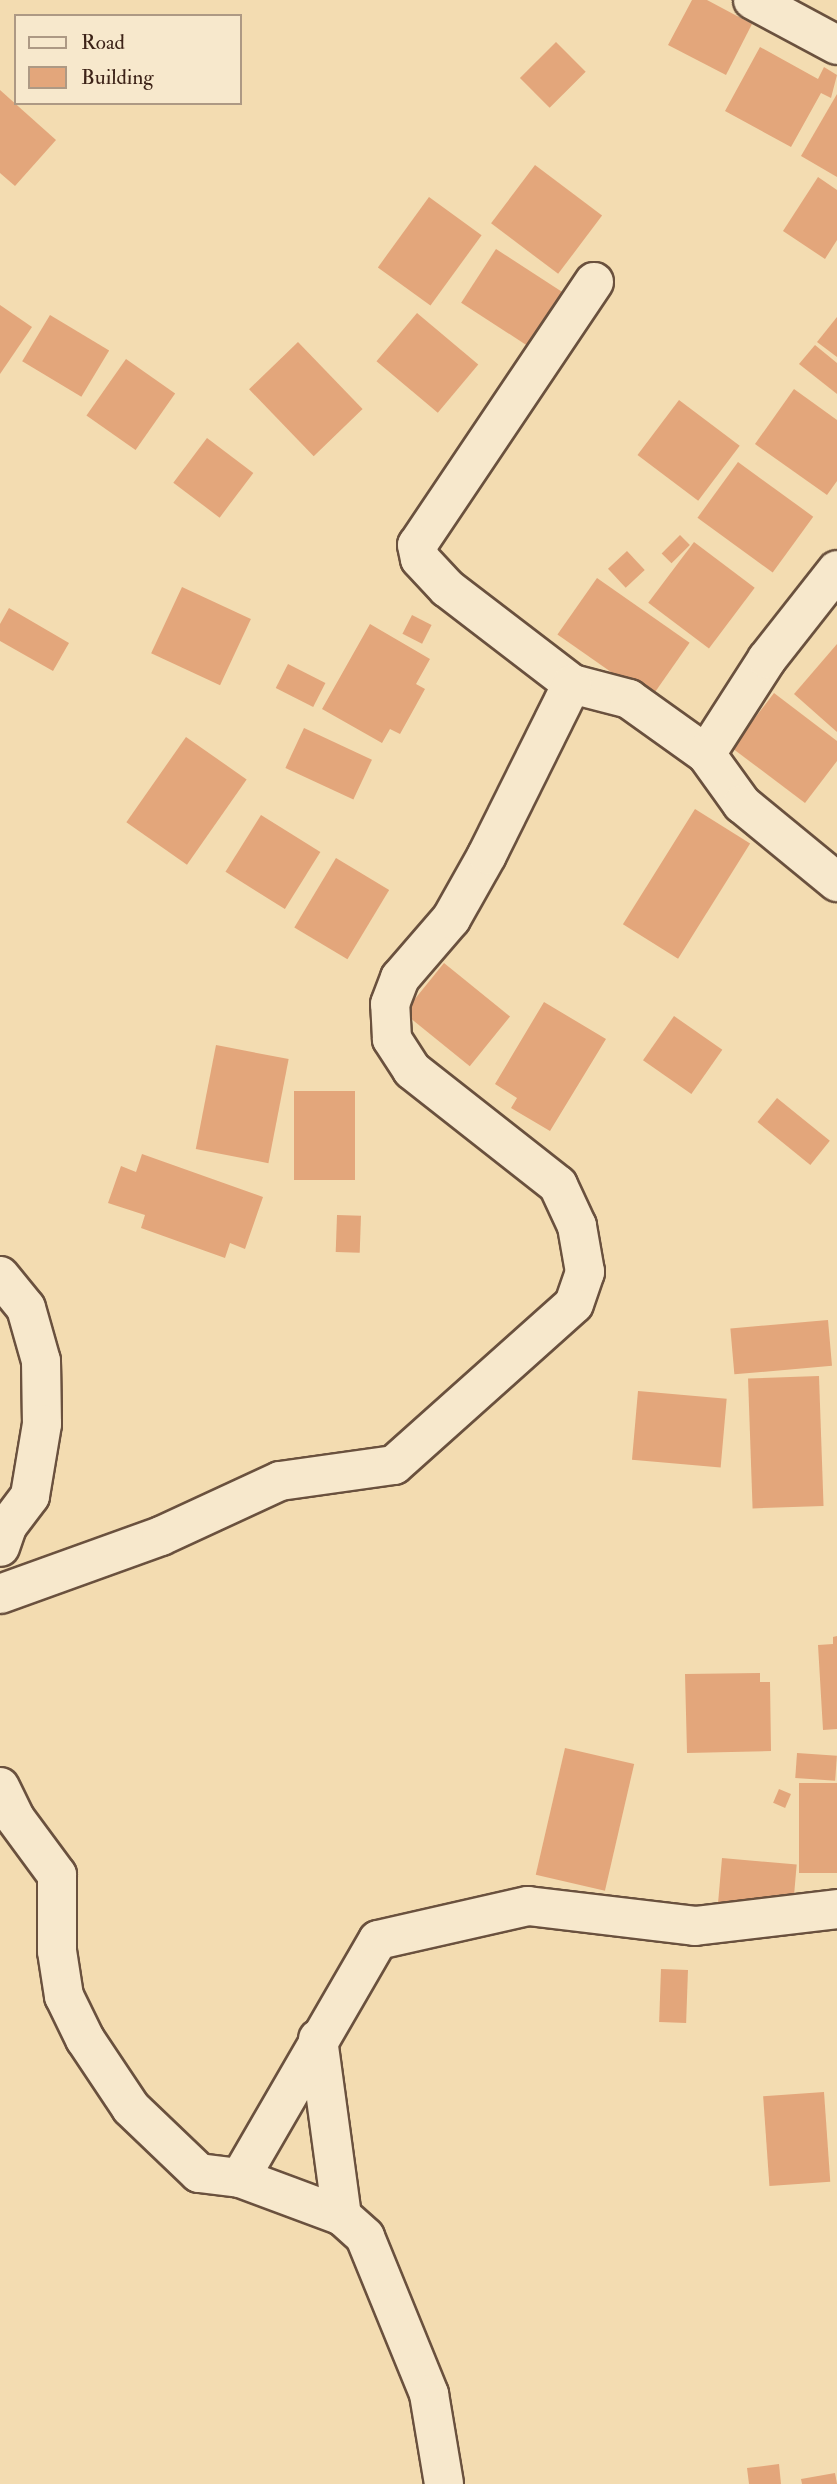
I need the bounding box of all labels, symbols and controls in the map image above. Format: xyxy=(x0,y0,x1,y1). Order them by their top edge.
legend xyxy=(14,14,242,105)
text: Road xyxy=(81,29,125,56)
text: Building xyxy=(81,64,154,91)

